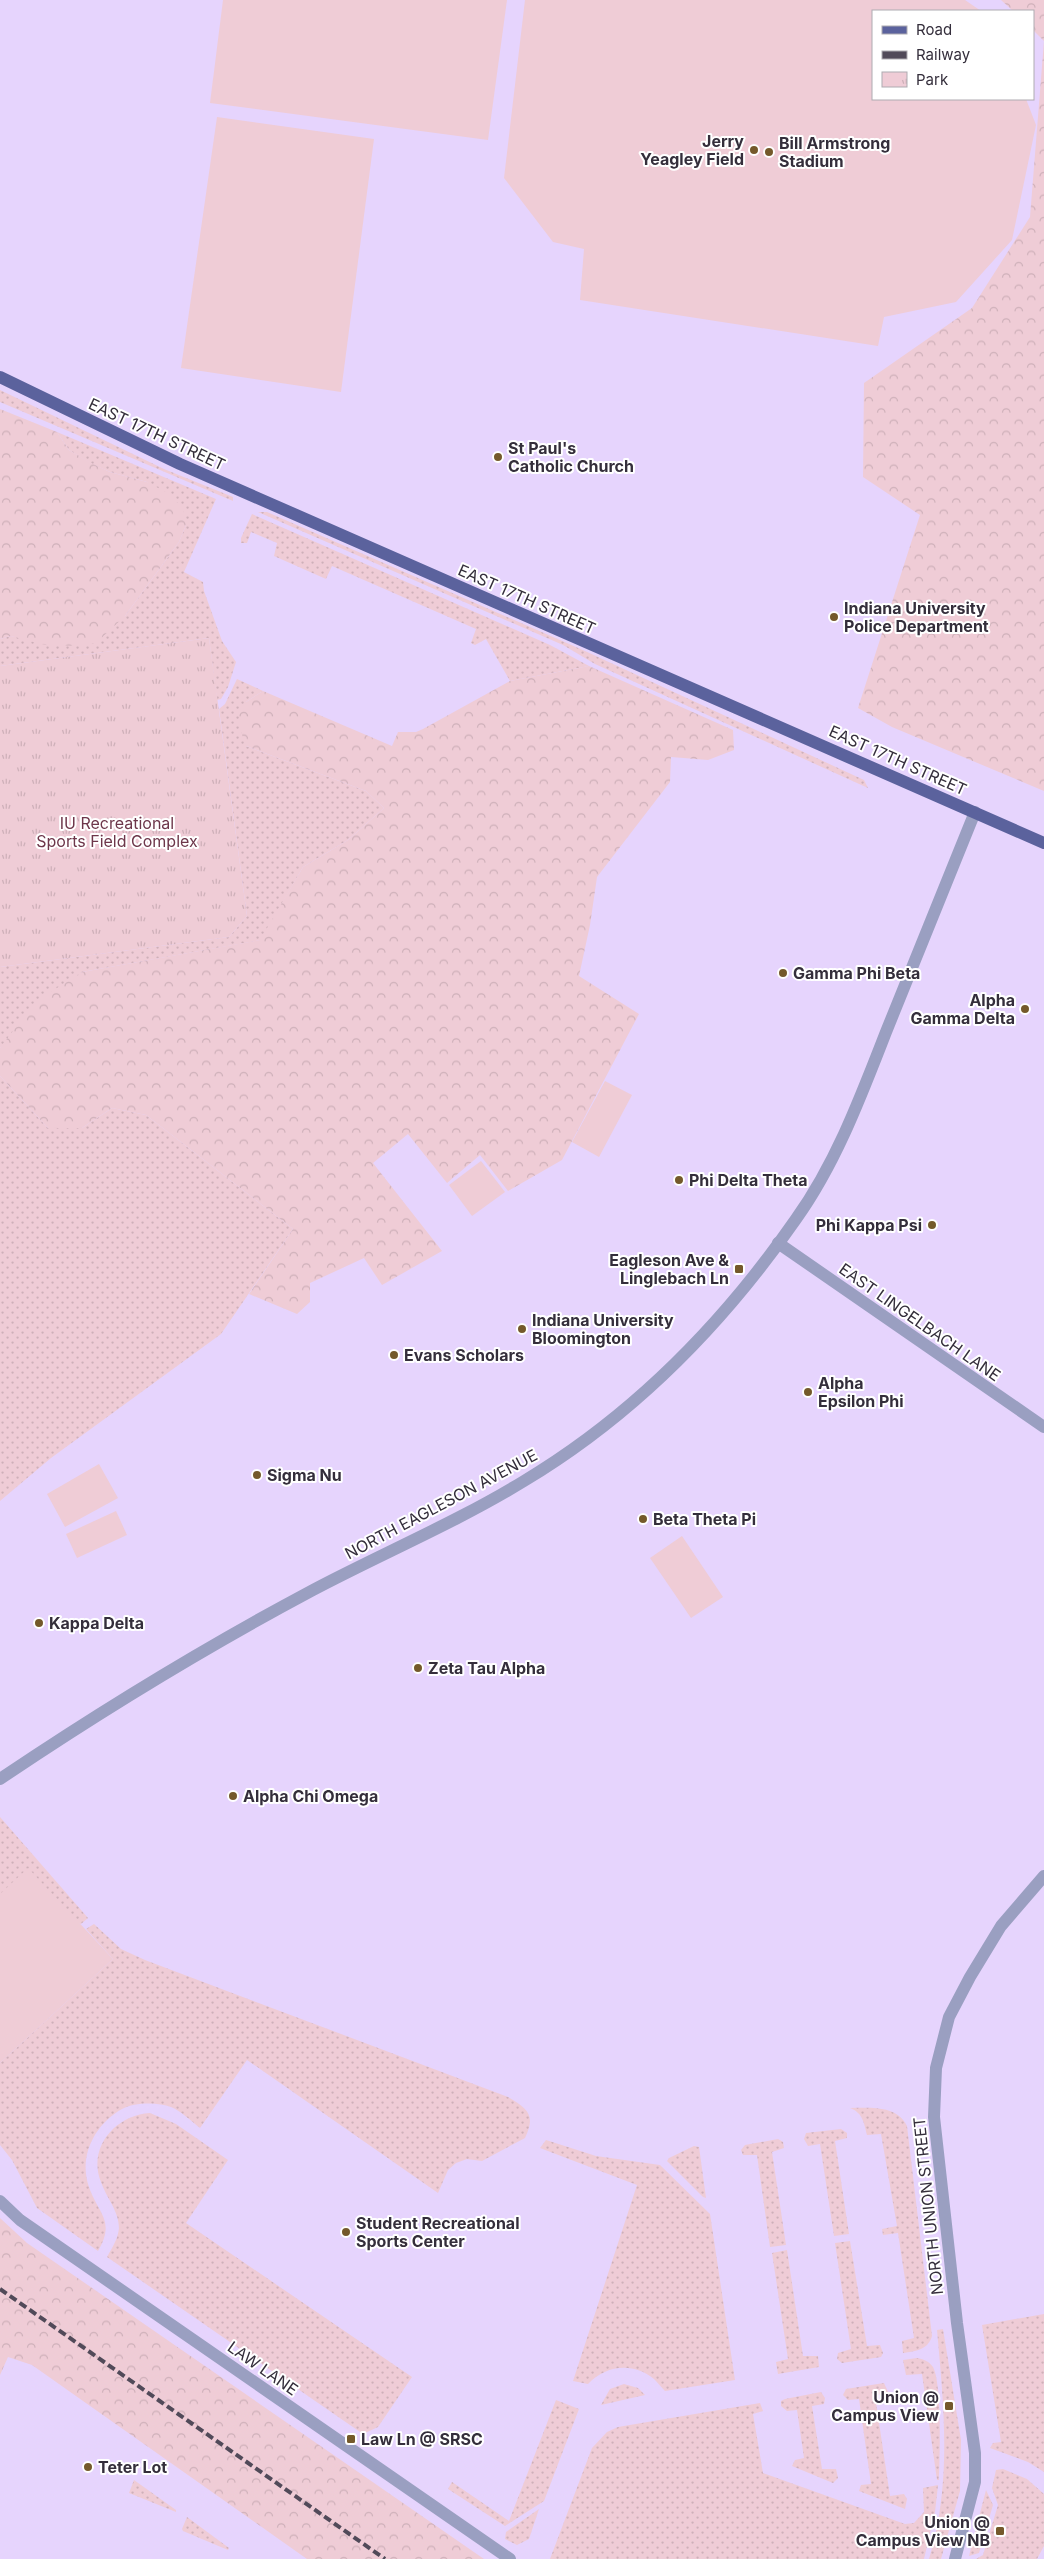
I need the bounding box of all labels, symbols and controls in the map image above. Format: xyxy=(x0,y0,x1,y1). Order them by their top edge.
legend xyxy=(872,10,1034,100)
text: Road xyxy=(916,20,952,39)
text: Railway xyxy=(916,45,971,64)
text: Park xyxy=(916,70,949,89)
place label: Jerry Yeagley Field xyxy=(640,131,744,169)
place label: Bill Armstrong Stadium xyxy=(779,133,890,171)
marker: Jerry Yeagley Field xyxy=(748,144,760,156)
marker: Bill Armstrong Stadium xyxy=(763,146,775,158)
street label: EAST 17TH STREET xyxy=(85,394,229,474)
place label: St Paul's Catholic Church xyxy=(508,438,634,476)
marker: St Paul's Catholic Church xyxy=(492,451,504,463)
street label: EAST 17TH STREET xyxy=(455,560,599,638)
place label: Indiana University Police Department xyxy=(844,598,989,636)
marker: Indiana University Police Department xyxy=(828,611,840,623)
street label: EAST 17TH STREET xyxy=(826,721,970,799)
park label: IU Recreational Sports Field Complex xyxy=(36,813,198,851)
place label: Gamma Phi Beta xyxy=(793,963,920,983)
marker: Gamma Phi Beta xyxy=(777,967,789,979)
place label: Alpha Gamma Delta xyxy=(911,990,1015,1028)
marker: Alpha Gamma Delta xyxy=(1019,1003,1031,1015)
place label: Phi Delta Theta xyxy=(689,1170,808,1190)
marker: Phi Delta Theta xyxy=(673,1174,685,1186)
place label: Phi Kappa Psi xyxy=(816,1215,922,1235)
marker: Phi Kappa Psi xyxy=(926,1219,938,1231)
place label: Eagleson Ave & Linglebach Ln xyxy=(609,1250,729,1288)
street label: EAST LINGELBACH LANE xyxy=(835,1259,1005,1385)
marker: Eagleson Ave & Linglebach Ln xyxy=(733,1263,745,1275)
place label: Indiana University Bloomington xyxy=(532,1310,674,1348)
marker: Indiana University Bloomington xyxy=(516,1323,528,1335)
place label: Evans Scholars xyxy=(404,1345,524,1365)
marker: Evans Scholars xyxy=(388,1349,400,1361)
place label: Alpha Epsilon Phi xyxy=(818,1373,904,1411)
marker: Alpha Epsilon Phi xyxy=(802,1386,814,1398)
street label: NORTH EAGLESON AVENUE xyxy=(341,1445,541,1563)
place label: Sigma Nu xyxy=(267,1465,342,1485)
marker: Sigma Nu xyxy=(251,1469,263,1481)
place label: Beta Theta Pi xyxy=(653,1509,756,1529)
marker: Beta Theta Pi xyxy=(637,1513,649,1525)
place label: Kappa Delta xyxy=(49,1613,144,1633)
marker: Kappa Delta xyxy=(33,1617,45,1629)
place label: Zeta Tau Alpha xyxy=(428,1658,545,1678)
marker: Zeta Tau Alpha xyxy=(412,1662,424,1674)
place label: Alpha Chi Omega xyxy=(243,1786,378,1806)
marker: Alpha Chi Omega xyxy=(227,1790,239,1802)
street label: NORTH UNION STREET xyxy=(909,2116,947,2296)
place label: Student Recreational Sports Center xyxy=(356,2213,519,2251)
marker: Student Recreational Sports Center xyxy=(340,2226,352,2238)
street label: LAW LANE xyxy=(224,2337,302,2399)
place label: Union @ Campus View xyxy=(831,2387,939,2425)
marker: Union @ Campus View xyxy=(943,2400,955,2412)
place label: Law Ln @ SRSC xyxy=(361,2429,483,2449)
marker: Law Ln @ SRSC xyxy=(345,2433,357,2445)
place label: Teter Lot xyxy=(98,2457,167,2477)
marker: Teter Lot xyxy=(82,2461,94,2473)
place label: Union @ Campus View NB xyxy=(856,2512,990,2550)
marker: Union @ Campus View NB xyxy=(994,2525,1006,2537)

